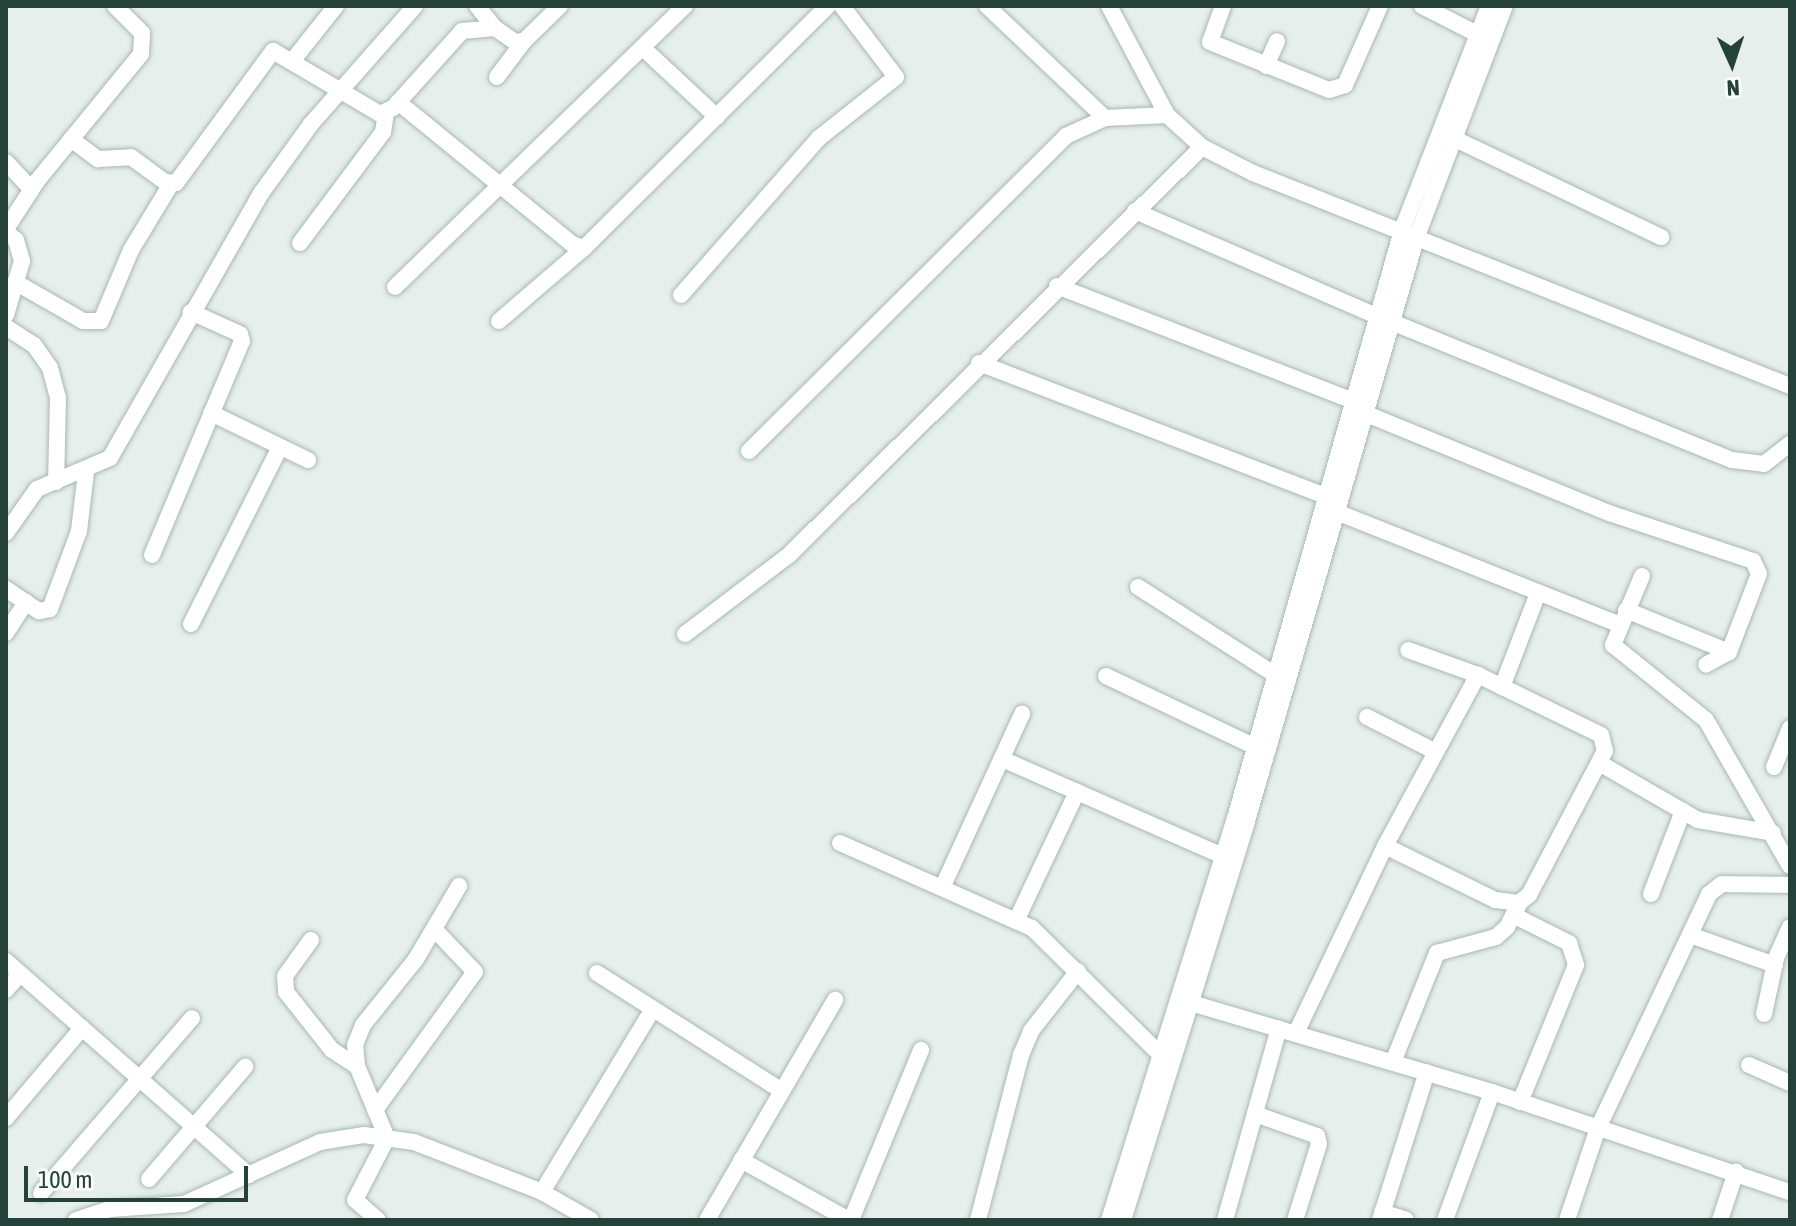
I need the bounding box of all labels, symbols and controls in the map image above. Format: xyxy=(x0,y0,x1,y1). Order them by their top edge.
north arrow xyxy=(1692,24,1772,104)
text: N xyxy=(1726,75,1740,101)
scale bar xyxy=(28,1150,252,1200)
text: 100 m xyxy=(38,1166,92,1193)

